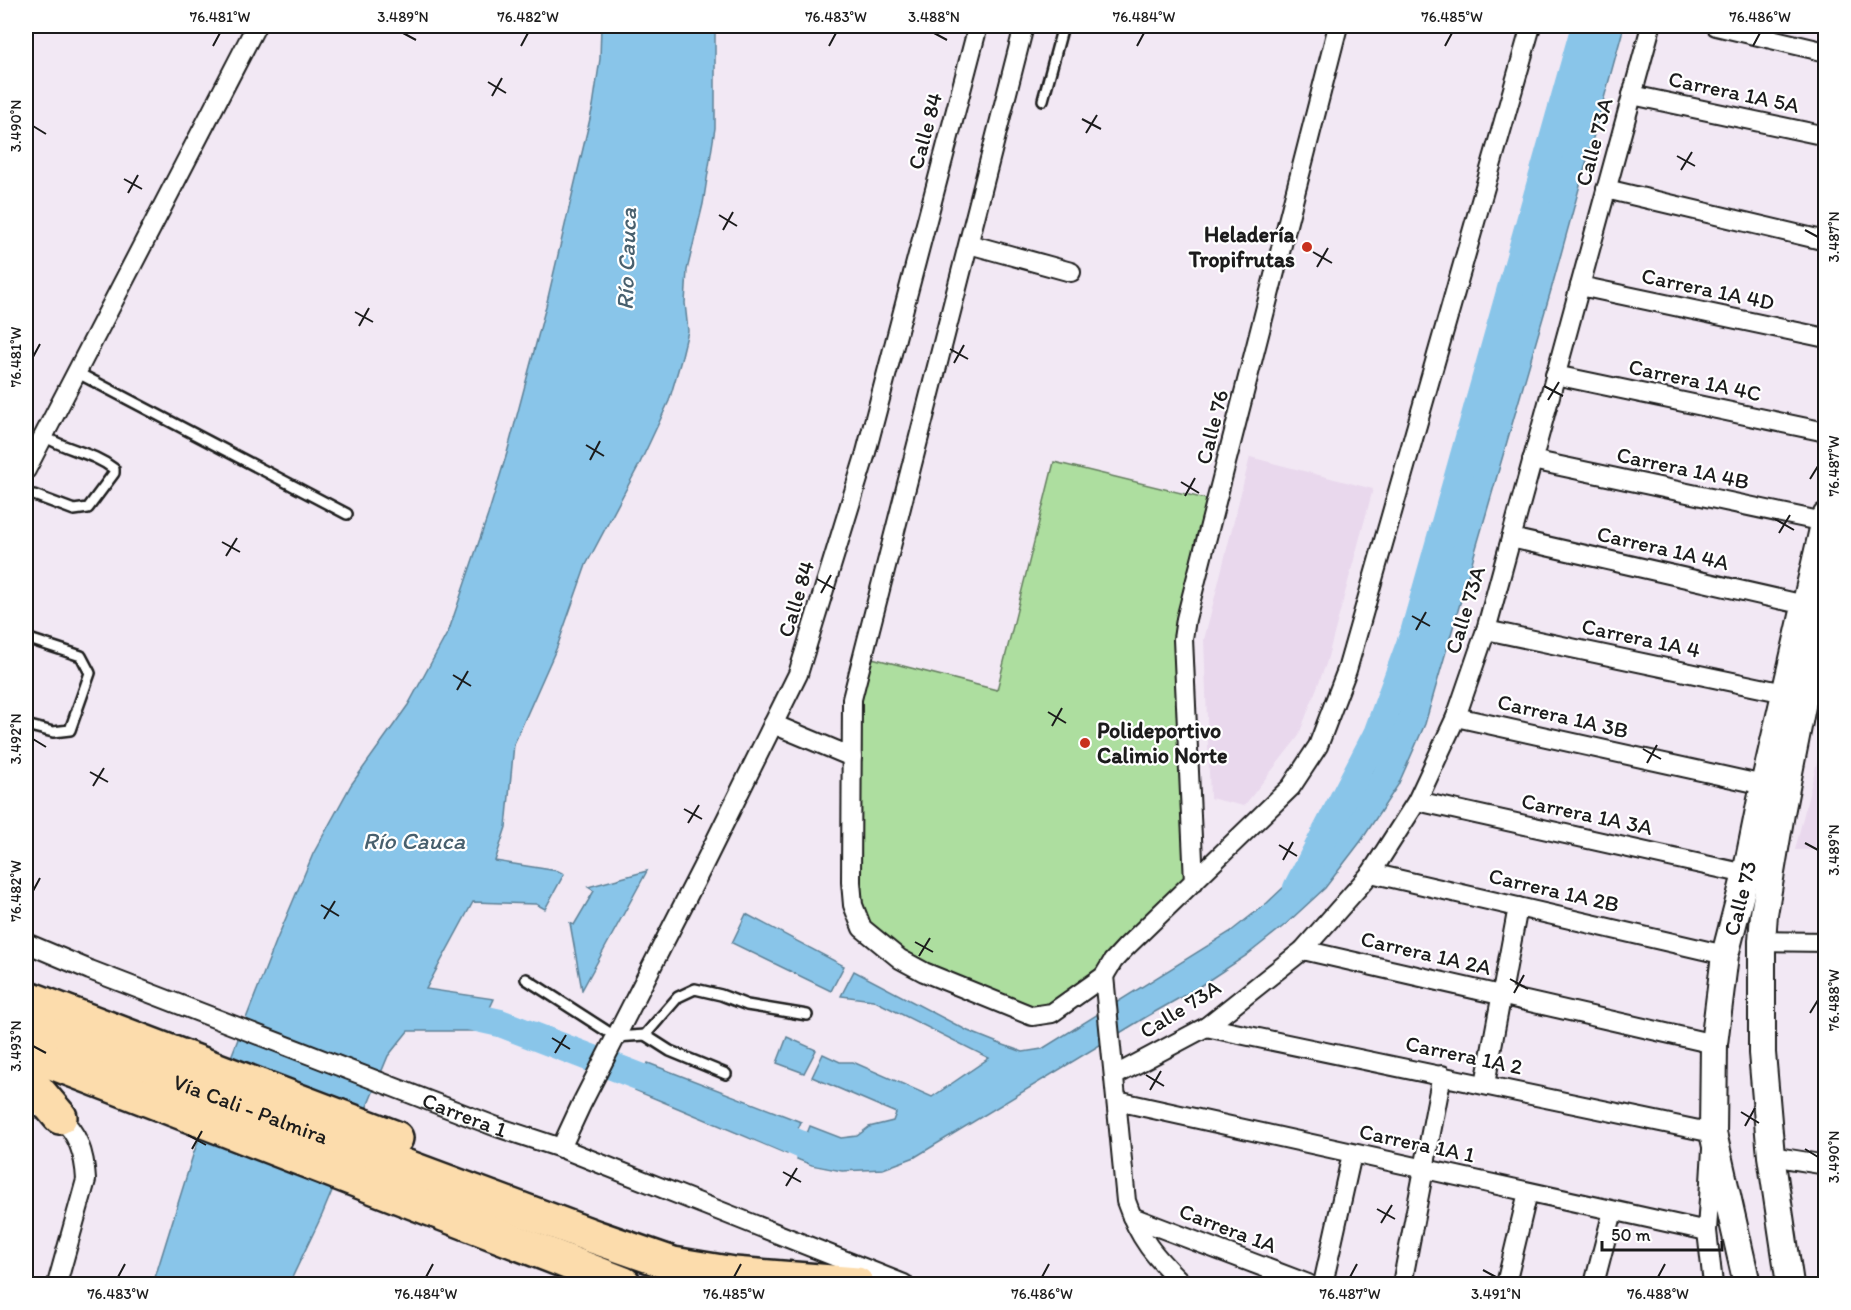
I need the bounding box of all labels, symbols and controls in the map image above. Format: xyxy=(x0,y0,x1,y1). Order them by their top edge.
text: 76.481°W xyxy=(190,8,250,26)
text: 3.489°N xyxy=(377,8,429,26)
text: 76.482°W xyxy=(497,8,559,26)
text: 76.483°W xyxy=(805,8,867,26)
text: 3.488°N xyxy=(908,8,960,26)
text: 76.484°W xyxy=(1113,8,1175,26)
text: 76.485°W xyxy=(1421,8,1483,26)
text: 76.486°W xyxy=(1729,8,1791,26)
street label: Carrera 1A 5A xyxy=(1666,65,1802,119)
street label: Calle 84 xyxy=(902,89,948,173)
street label: Calle 73A xyxy=(1569,95,1619,189)
text: 3.490°N xyxy=(7,100,25,152)
water label: Río Cauca xyxy=(610,207,642,311)
text: 3.487°N xyxy=(1825,211,1843,263)
place label: Heladería Tropifrutas xyxy=(1188,221,1296,273)
marker: Heladería Tropifrutas xyxy=(1300,240,1314,254)
street label: Carrera 1A 4D xyxy=(1639,262,1777,316)
text: 76.481°W xyxy=(7,327,25,387)
street label: Carrera 1A 4C xyxy=(1626,353,1764,407)
street label: Calle 76 xyxy=(1190,387,1234,467)
text: 76.487°W xyxy=(1825,435,1843,497)
street label: Carrera 1A 4B xyxy=(1614,441,1752,495)
street label: Carrera 1A 4A xyxy=(1594,520,1732,576)
street label: Calle 84 xyxy=(772,557,820,641)
street label: Calle 73A xyxy=(1439,563,1491,657)
street label: Carrera 1A 4 xyxy=(1579,612,1703,664)
street label: Carrera 1A 3B xyxy=(1495,688,1631,744)
text: 3.492°N xyxy=(7,713,25,765)
place label: Polideportivo Calimio Norte xyxy=(1097,717,1228,769)
marker: Polideportivo Calimio Norte xyxy=(1078,736,1092,750)
street label: Carrera 1A 3A xyxy=(1519,787,1655,841)
text: 3.489°N xyxy=(1825,824,1843,876)
water label: Río Cauca xyxy=(363,826,466,855)
street label: Calle 73 xyxy=(1717,859,1762,939)
text: 76.482°W xyxy=(7,860,25,922)
street label: Carrera 1A 2B xyxy=(1486,862,1622,918)
street label: Carrera 1A 2A xyxy=(1358,925,1494,981)
text: 76.488°W xyxy=(1825,969,1843,1031)
street label: Calle 73A xyxy=(1134,974,1226,1044)
text: 3.493°N xyxy=(7,1020,25,1072)
street label: Carrera 1A 2 xyxy=(1403,1029,1525,1081)
street label: Vía Cali - Palmira xyxy=(170,1068,333,1150)
street label: Carrera 1 xyxy=(419,1086,510,1143)
street label: Carrera 1A 1 xyxy=(1357,1118,1477,1168)
text: 3.490°N xyxy=(1825,1131,1843,1183)
street label: Carrera 1A xyxy=(1175,1197,1281,1259)
scale bar xyxy=(1602,1214,1722,1252)
text: 50 m xyxy=(1611,1224,1651,1246)
text: 76.483°W xyxy=(87,1285,149,1303)
text: 76.484°W xyxy=(395,1285,457,1303)
text: 76.485°W xyxy=(703,1285,765,1303)
text: 76.486°W xyxy=(1011,1285,1073,1303)
text: 76.487°W xyxy=(1320,1285,1381,1303)
text: 3.491°N xyxy=(1471,1285,1521,1303)
text: 76.488°W xyxy=(1627,1285,1689,1303)

